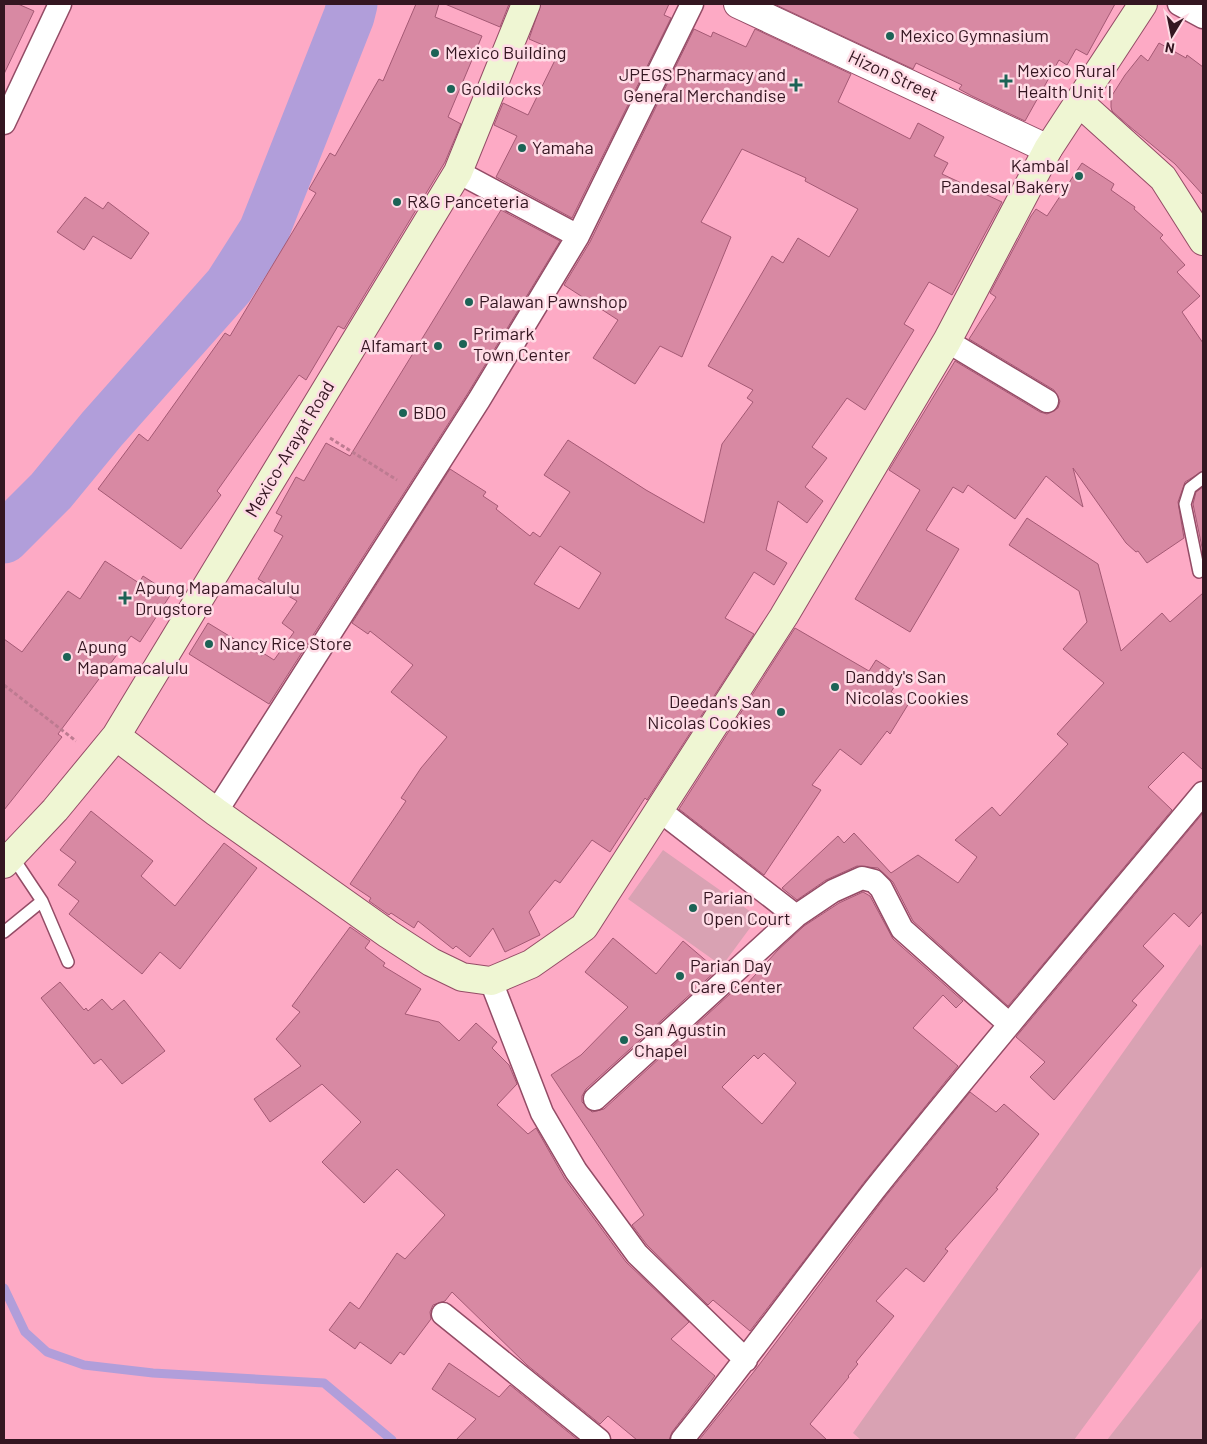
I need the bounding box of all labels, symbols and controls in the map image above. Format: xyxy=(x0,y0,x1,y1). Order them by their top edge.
north arrow xyxy=(1147,10,1197,60)
place label: Mexico Gymnasium xyxy=(900,24,1049,46)
marker: Mexico Gymnasium xyxy=(884,30,896,42)
text: N xyxy=(1164,39,1176,57)
place label: Mexico Building xyxy=(445,41,566,63)
street label: Hizon Street xyxy=(845,45,942,105)
marker: Mexico Building xyxy=(429,47,441,59)
place label: Mexico Rural Health Unit I xyxy=(1017,59,1116,102)
place label: JPEGS Pharmacy and General Merchandise xyxy=(619,63,786,106)
marker: Mexico Rural Health Unit I xyxy=(999,74,1013,88)
place label: Goldilocks xyxy=(461,77,541,99)
marker: JPEGS Pharmacy and General Merchandise xyxy=(790,79,802,91)
marker: Goldilocks xyxy=(445,83,457,95)
place label: Yamaha xyxy=(532,136,594,158)
marker: Yamaha xyxy=(516,142,528,154)
place label: Kambal Pandesal Bakery xyxy=(941,154,1069,197)
marker: Kambal Pandesal Bakery xyxy=(1073,170,1085,182)
place label: R&G Panceteria xyxy=(407,190,529,212)
marker: R&G Panceteria xyxy=(391,196,403,208)
place label: Palawan Pawnshop xyxy=(479,290,628,312)
marker: Palawan Pawnshop xyxy=(463,296,475,308)
place label: Primark Town Center xyxy=(473,322,571,365)
place label: Alfamart xyxy=(360,334,428,356)
marker: Primark Town Center xyxy=(457,338,469,350)
marker: Alfamart xyxy=(432,340,444,352)
street label: Mexico-Arayat Road xyxy=(240,376,339,521)
place label: BDO xyxy=(413,401,447,423)
marker: BDO xyxy=(397,407,409,419)
place label: Apung Mapamacalulu Drugstore xyxy=(135,576,300,619)
marker: Apung Mapamacalulu Drugstore xyxy=(119,592,131,604)
place label: Nancy Rice Store xyxy=(219,632,352,654)
place label: Apung Mapamacalulu xyxy=(77,635,188,678)
marker: Nancy Rice Store xyxy=(203,638,215,650)
marker: Apung Mapamacalulu xyxy=(61,651,73,663)
place label: Danddy's San Nicolas Cookies xyxy=(845,665,969,708)
marker: Danddy's San Nicolas Cookies xyxy=(829,681,841,693)
place label: Deedan's San Nicolas Cookies xyxy=(647,690,771,733)
marker: Deedan's San Nicolas Cookies xyxy=(775,706,787,718)
place label: Parian Open Court xyxy=(703,886,791,929)
marker: Parian Open Court xyxy=(687,902,699,914)
place label: Parian Day Care Center xyxy=(690,954,783,997)
marker: Parian Day Care Center xyxy=(674,970,686,982)
place label: San Agustin Chapel xyxy=(634,1018,726,1061)
marker: San Agustin Chapel xyxy=(618,1034,630,1046)

